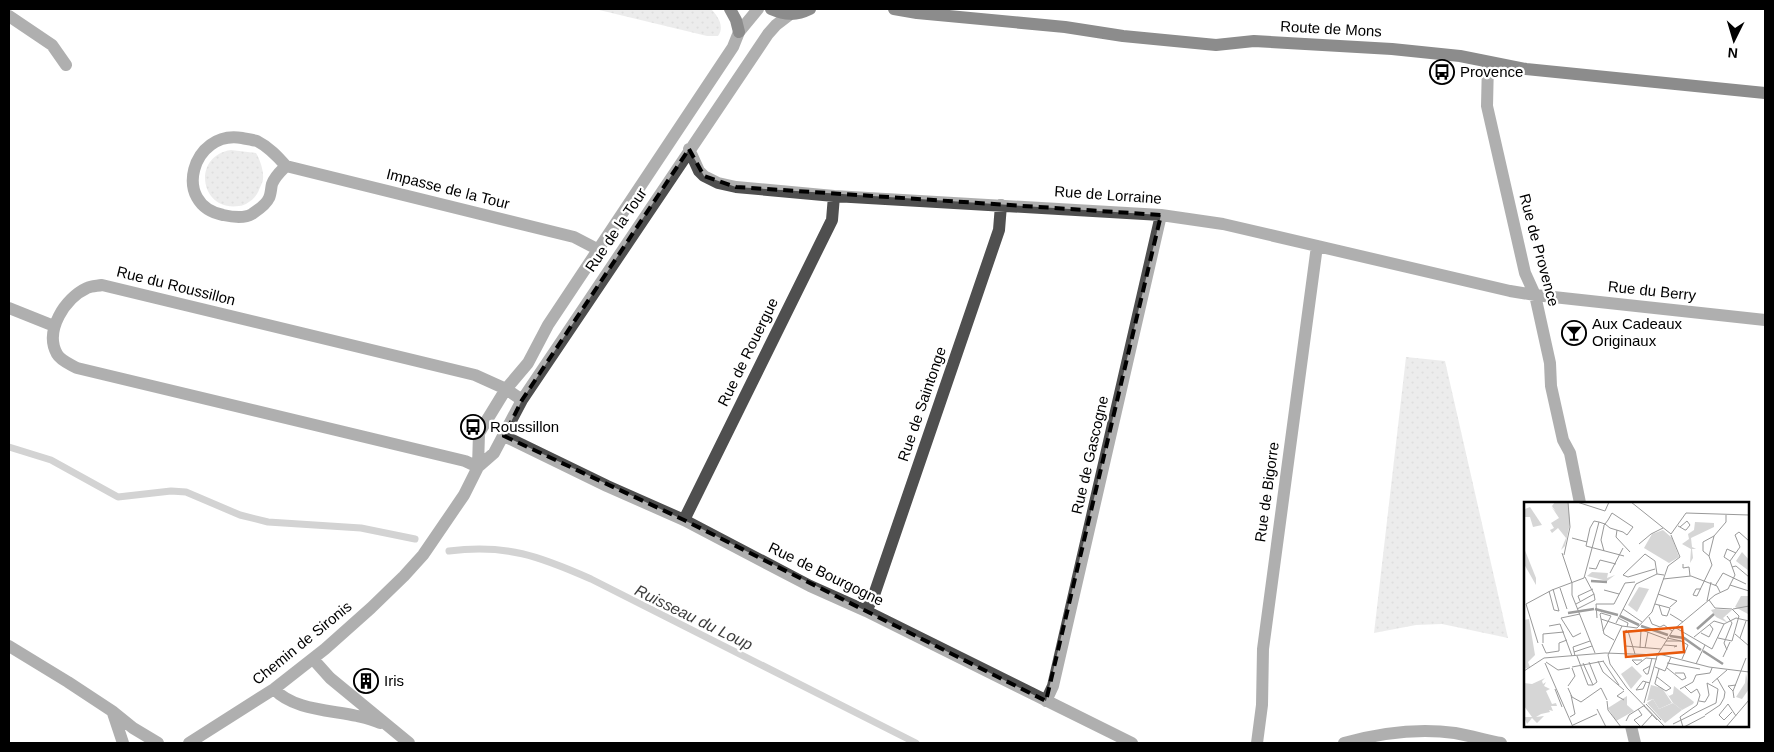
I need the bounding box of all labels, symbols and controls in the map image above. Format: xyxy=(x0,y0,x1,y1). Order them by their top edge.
north arrow xyxy=(1709,15,1759,65)
street label: Route de Mons xyxy=(1280,17,1382,40)
text: N xyxy=(1727,45,1739,61)
bus stop icon: Provence xyxy=(1429,59,1455,85)
place label: Provence xyxy=(1460,63,1523,80)
street label: Impasse de la Tour xyxy=(385,165,512,212)
street label: Rue de Lorraine xyxy=(1054,182,1162,207)
street label: Rue de la Tour xyxy=(581,185,650,275)
street label: Rue de Provence xyxy=(1516,192,1563,308)
street label: Rue du Roussillon xyxy=(115,263,237,308)
street label: Rue du Berry xyxy=(1607,277,1697,304)
street label: Rue de Rouergue xyxy=(714,295,781,409)
place label: Aux Cadeaux Originaux xyxy=(1592,315,1683,349)
bar icon: Aux Cadeaux Originaux xyxy=(1561,320,1587,346)
street label: Rue de Saintonge xyxy=(894,344,949,463)
street label: Rue de Gascogne xyxy=(1068,394,1111,516)
bus stop icon: Roussillon xyxy=(460,414,486,440)
place label: Roussillon xyxy=(490,418,559,435)
street label: Rue de Bigorre xyxy=(1251,441,1282,543)
inset map xyxy=(1524,502,1749,727)
street label: Rue de Bourgogne xyxy=(766,538,887,609)
water label: Ruisseau du Loup xyxy=(632,582,756,653)
street label: Chemin de Sironis xyxy=(249,597,355,688)
building icon: Iris xyxy=(353,668,379,694)
place label: Iris xyxy=(384,672,404,689)

